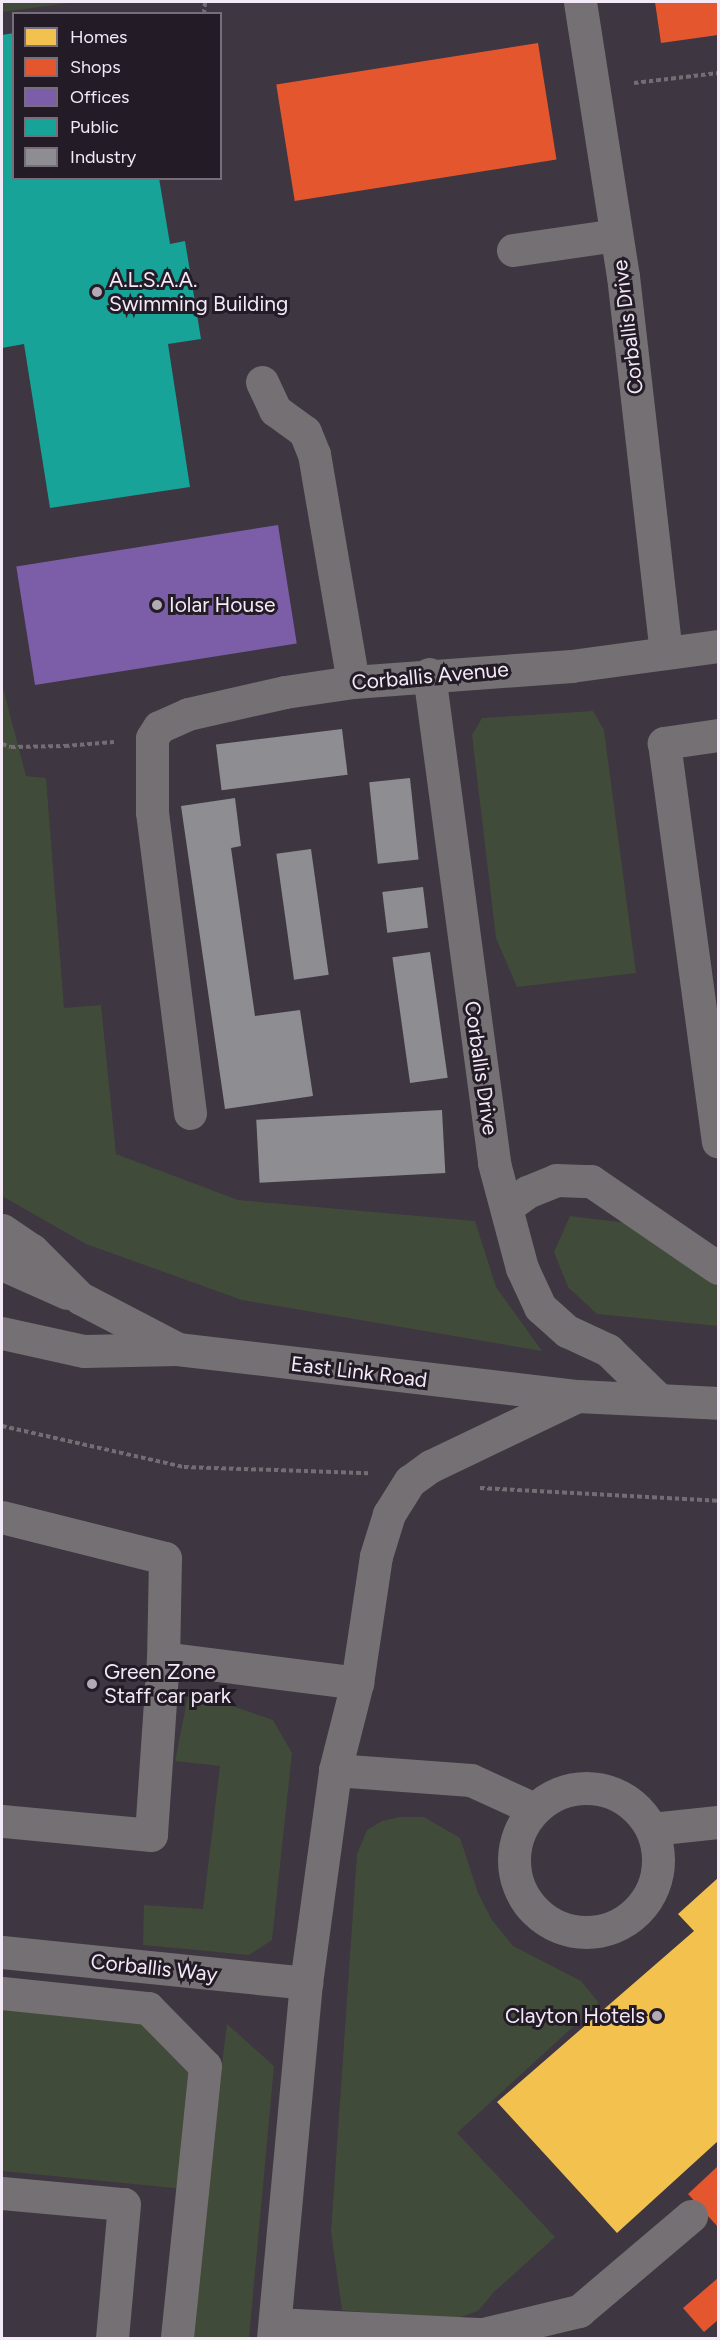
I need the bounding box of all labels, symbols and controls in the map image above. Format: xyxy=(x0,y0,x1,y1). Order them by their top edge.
legend xyxy=(12,12,222,180)
text: Homes xyxy=(70,26,128,48)
text: Shops xyxy=(70,56,121,78)
text: Offices xyxy=(70,86,129,108)
text: Public xyxy=(70,116,119,138)
text: Industry xyxy=(70,146,136,168)
street label: Corballis Drive xyxy=(607,258,649,396)
place label: A.L.S.A.A. Swimming Building xyxy=(109,267,288,317)
marker: A.L.S.A.A. Swimming Building xyxy=(90,285,104,299)
place label: Iolar House xyxy=(169,592,275,618)
marker: Iolar House xyxy=(150,598,164,612)
street label: Corballis Avenue xyxy=(350,657,510,695)
street label: Corballis Drive xyxy=(459,999,503,1137)
street label: East Link Road xyxy=(289,1351,429,1393)
place label: Green Zone Staff car park xyxy=(104,1659,231,1709)
marker: Green Zone Staff car park xyxy=(85,1677,99,1691)
street label: Corballis Way xyxy=(89,1949,219,1987)
place label: Clayton Hotels xyxy=(505,2003,645,2029)
marker: Clayton Hotels xyxy=(650,2009,664,2023)

